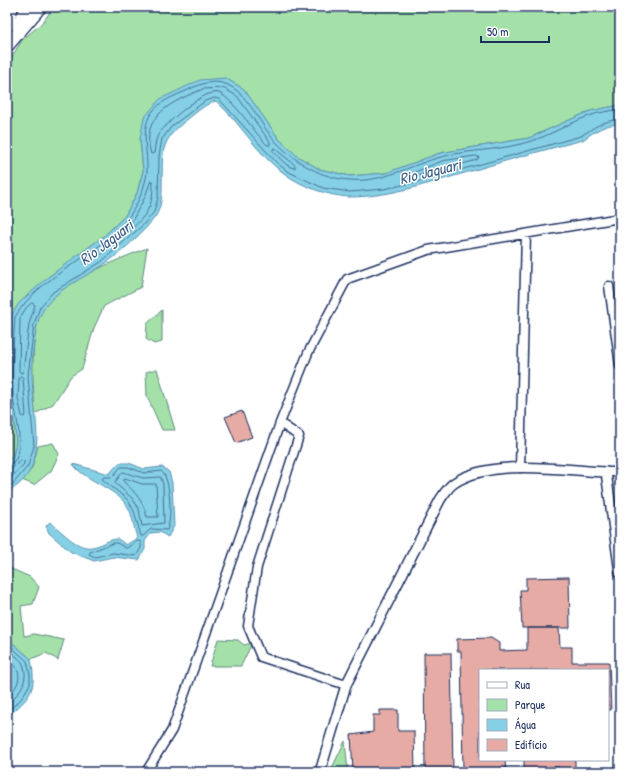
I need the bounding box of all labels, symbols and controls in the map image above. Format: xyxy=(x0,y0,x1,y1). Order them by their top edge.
scale bar xyxy=(481,18,549,44)
text: 50 m xyxy=(487,23,508,40)
water label: Rio Jaguari xyxy=(397,152,464,189)
water label: Rio Jaguari xyxy=(74,213,139,270)
legend xyxy=(479,669,609,761)
text: Rua xyxy=(515,676,530,693)
text: Parque xyxy=(515,696,545,713)
text: Água xyxy=(515,716,536,733)
text: Edifício xyxy=(515,736,547,753)

